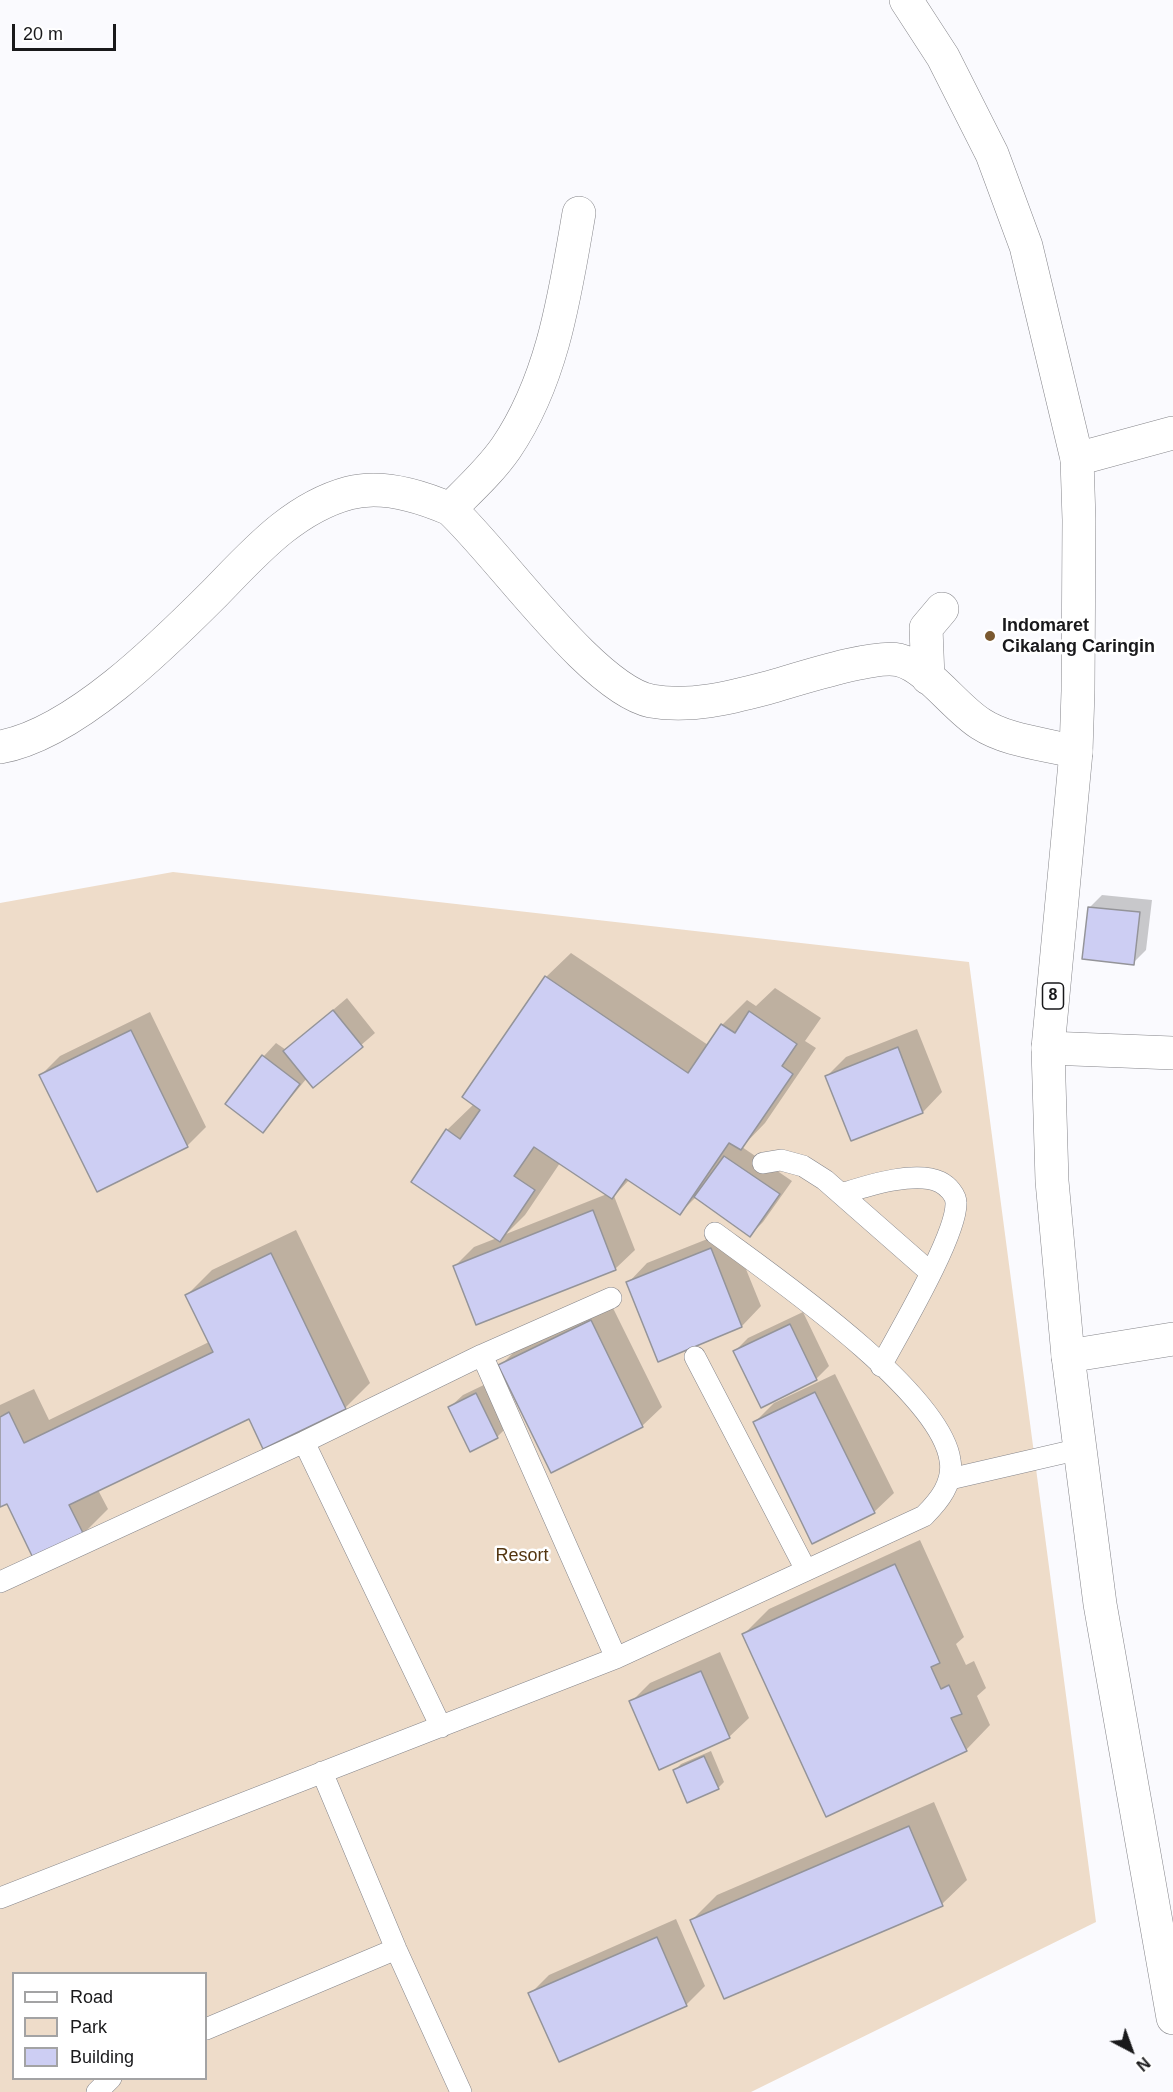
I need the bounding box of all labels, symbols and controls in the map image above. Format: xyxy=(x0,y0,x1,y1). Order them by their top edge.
scale bar xyxy=(15,12,118,50)
text: 20 m xyxy=(23,24,63,44)
place label: Indomaret Cikalang Caringin xyxy=(1002,615,1155,658)
marker: Indomaret Cikalang Caringin xyxy=(983,629,997,643)
road number: 8 xyxy=(1042,983,1064,1009)
park label: Resort xyxy=(495,1545,549,1567)
legend xyxy=(12,1972,207,2080)
text: Road xyxy=(70,1987,113,2007)
text: Park xyxy=(70,2017,107,2037)
north arrow xyxy=(1101,2020,1161,2080)
text: Building xyxy=(70,2047,134,2067)
text: N xyxy=(1133,2054,1153,2074)

